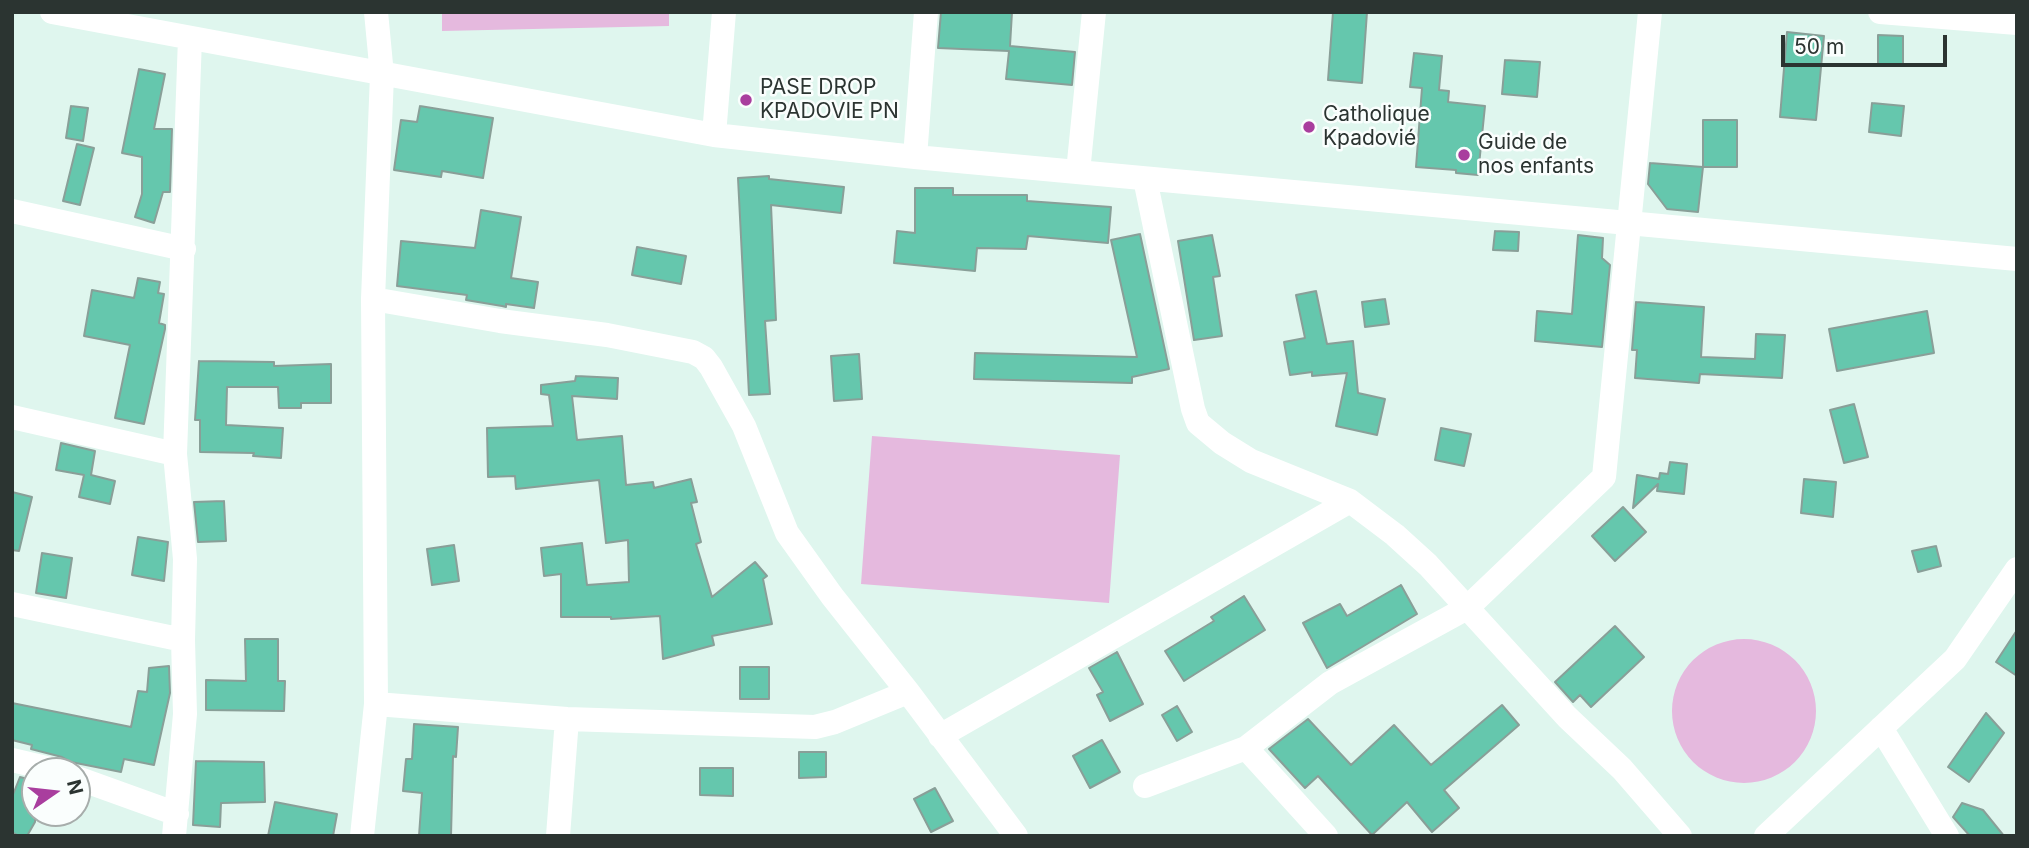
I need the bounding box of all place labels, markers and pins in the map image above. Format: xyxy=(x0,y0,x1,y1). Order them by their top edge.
place label: PASE DROP KPADOVIE PN xyxy=(760,75,899,125)
marker: PASE DROP KPADOVIE PN xyxy=(738,92,754,108)
place label: Catholique Kpadovié xyxy=(1323,102,1430,152)
marker: Catholique Kpadovié xyxy=(1301,119,1317,135)
place label: Guide de nos enfants xyxy=(1478,130,1594,180)
marker: Guide de nos enfants xyxy=(1456,147,1472,163)

